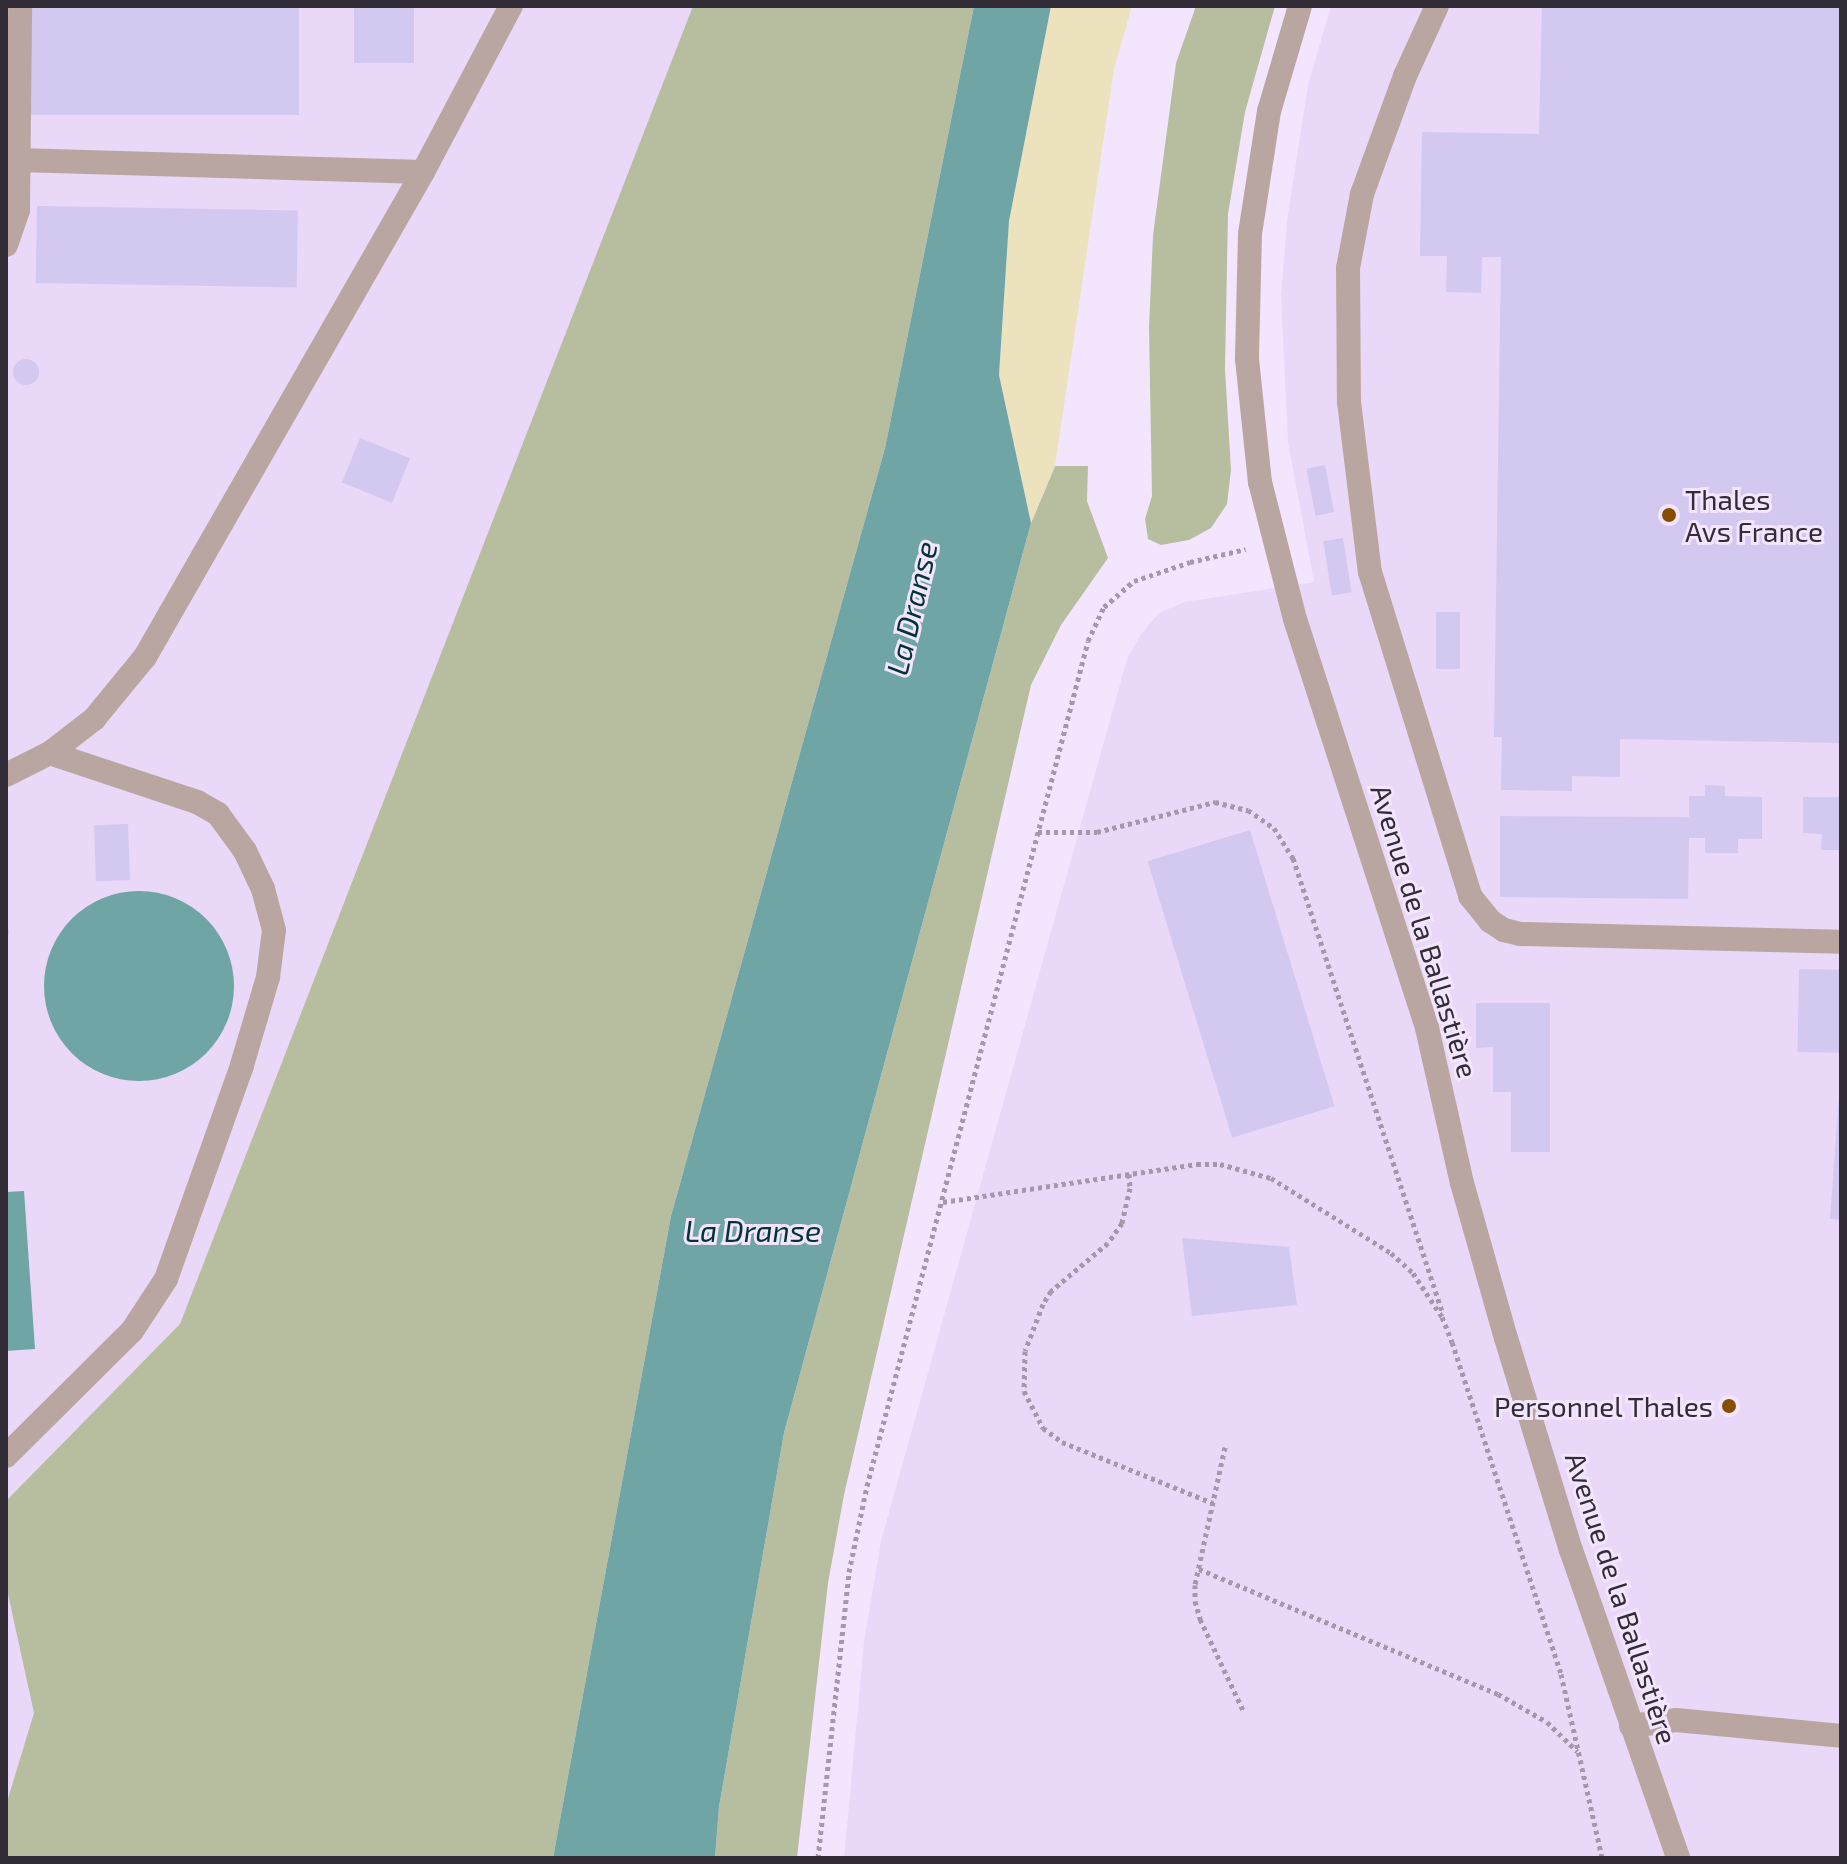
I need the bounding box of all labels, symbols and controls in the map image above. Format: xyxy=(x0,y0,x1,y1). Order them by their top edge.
place label: Thales Avs France xyxy=(1685,482,1823,548)
marker: Thales Avs France xyxy=(1660,506,1678,524)
water label: La Dranse xyxy=(878,537,944,679)
street label: Avenue de la Ballastière xyxy=(1364,780,1486,1082)
water label: La Dranse xyxy=(685,1212,821,1248)
place label: Personnel Thales xyxy=(1493,1389,1713,1423)
marker: Personnel Thales xyxy=(1720,1397,1738,1415)
street label: Avenue de la Ballastière xyxy=(1559,1448,1685,1748)

